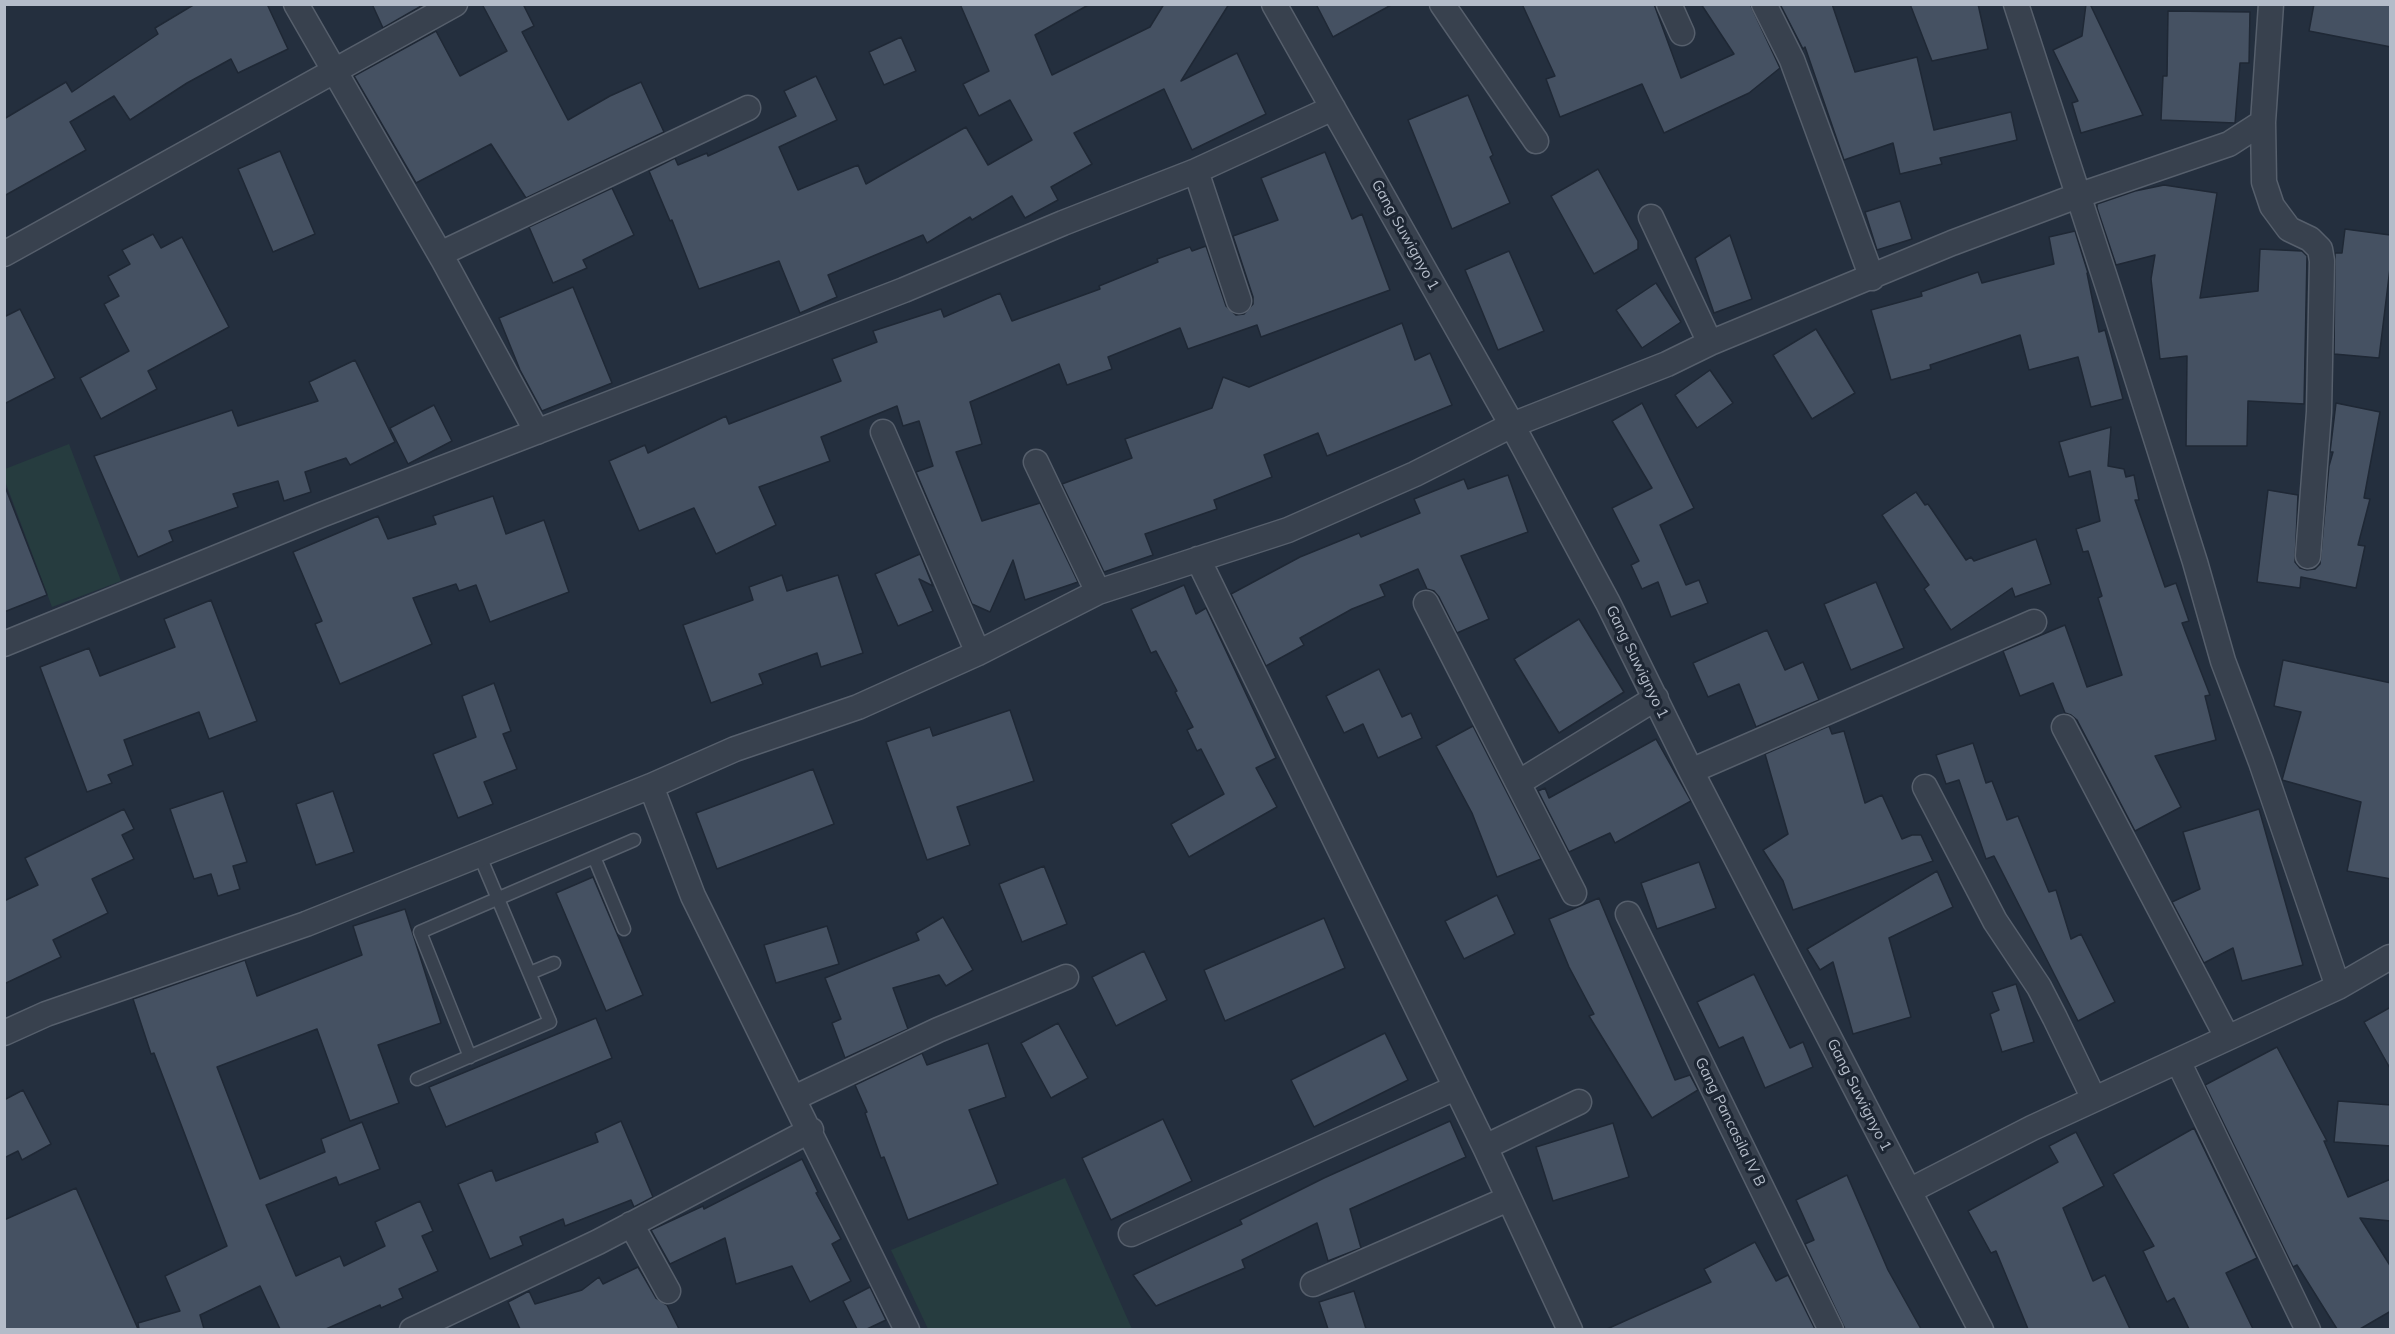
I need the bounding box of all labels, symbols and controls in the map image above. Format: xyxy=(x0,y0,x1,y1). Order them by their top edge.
street label: Gang Suwignyo 1 xyxy=(1367,177,1443,293)
street label: Gang Suwignyo 1 xyxy=(1602,603,1672,721)
street label: Gang Suwignyo 1 xyxy=(1823,1036,1895,1154)
street label: Gang Pancasila IV B xyxy=(1691,1055,1769,1189)

